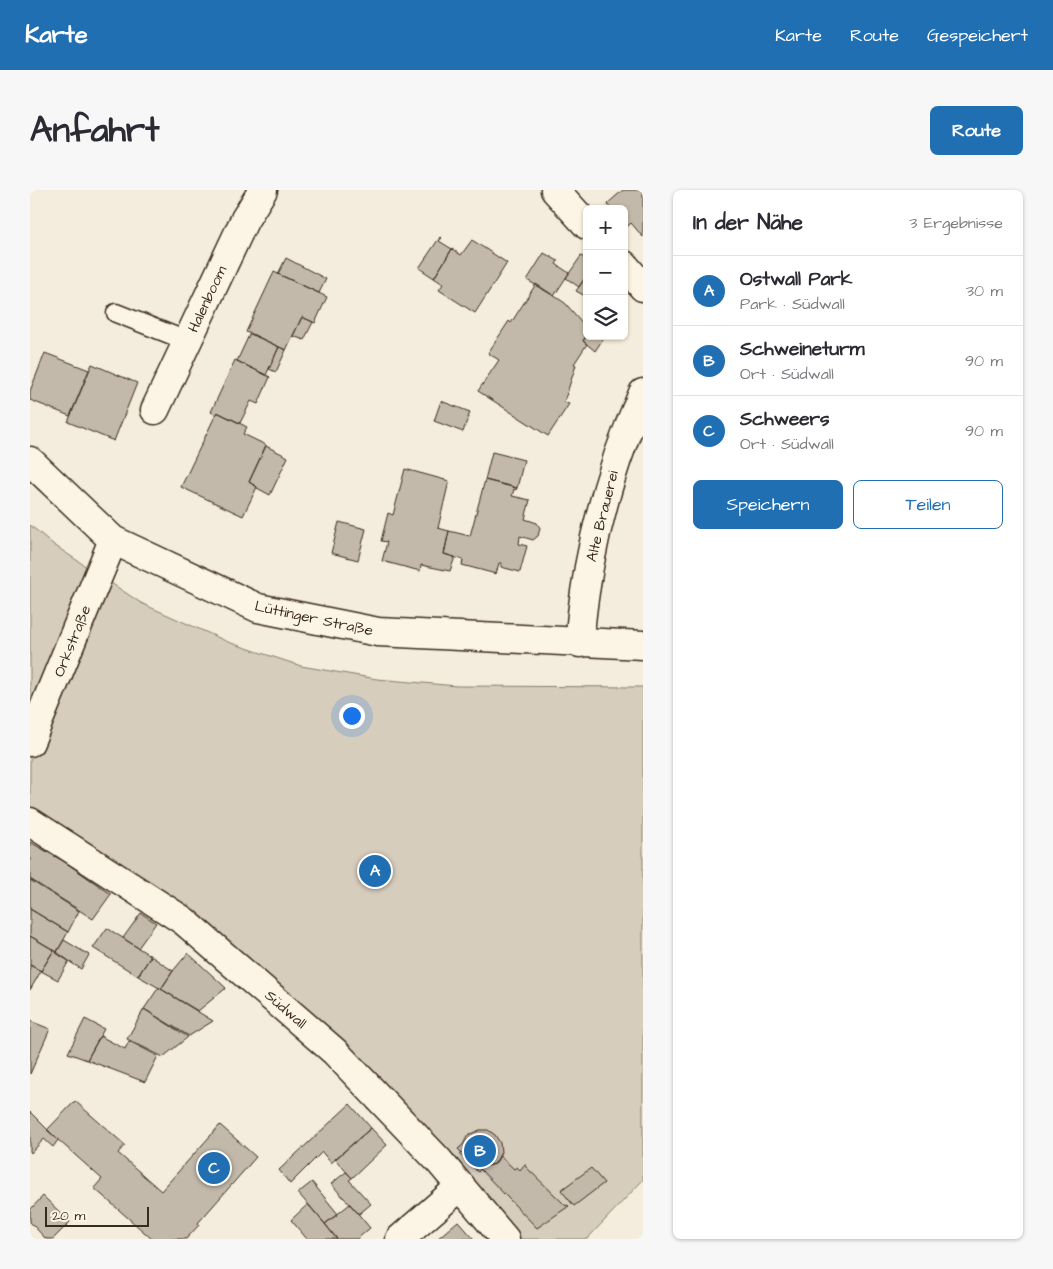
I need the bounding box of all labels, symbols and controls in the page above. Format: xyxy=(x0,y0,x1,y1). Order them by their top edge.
text: Karte xyxy=(25,18,88,52)
text: Karte xyxy=(775,23,822,48)
text: Route xyxy=(850,23,899,48)
text: Gespeichert xyxy=(927,23,1028,48)
text: Anfahrt xyxy=(30,106,159,155)
button: Route xyxy=(930,106,1023,155)
map controls xyxy=(583,205,628,340)
button: + xyxy=(583,205,628,250)
text: In der Nähe xyxy=(693,208,803,237)
text: 3 Ergebnisse xyxy=(909,212,1003,234)
button: − xyxy=(583,250,628,295)
street label: Halenboom xyxy=(183,262,232,336)
text: Ostwall Park xyxy=(740,266,853,293)
text: A xyxy=(704,280,714,302)
text: 30 m xyxy=(966,280,1003,302)
text: Park · Südwall xyxy=(740,293,845,315)
button: layers xyxy=(583,295,628,340)
text: Schweineturm xyxy=(740,336,865,363)
text: B xyxy=(703,350,715,372)
text: 90 m xyxy=(965,350,1003,372)
text: Ort · Südwall xyxy=(740,363,834,385)
text: Schweers xyxy=(740,406,830,433)
text: C xyxy=(703,420,715,442)
text: 90 m xyxy=(965,420,1003,442)
text: Ort · Südwall xyxy=(740,433,834,455)
street label: Alte Brauerei xyxy=(581,468,624,564)
button: Speichern xyxy=(693,480,843,529)
button: Teilen xyxy=(853,480,1003,529)
street label: Lüttinger Straße xyxy=(253,596,375,642)
street label: Orkstraße xyxy=(49,602,96,680)
your location xyxy=(339,703,365,729)
pin: A xyxy=(359,852,391,890)
street label: Südwall xyxy=(260,985,311,1034)
pin: B xyxy=(464,1132,496,1170)
pin: C xyxy=(198,1149,230,1187)
scale bar xyxy=(45,1204,149,1227)
text: 20 m xyxy=(52,1206,85,1226)

